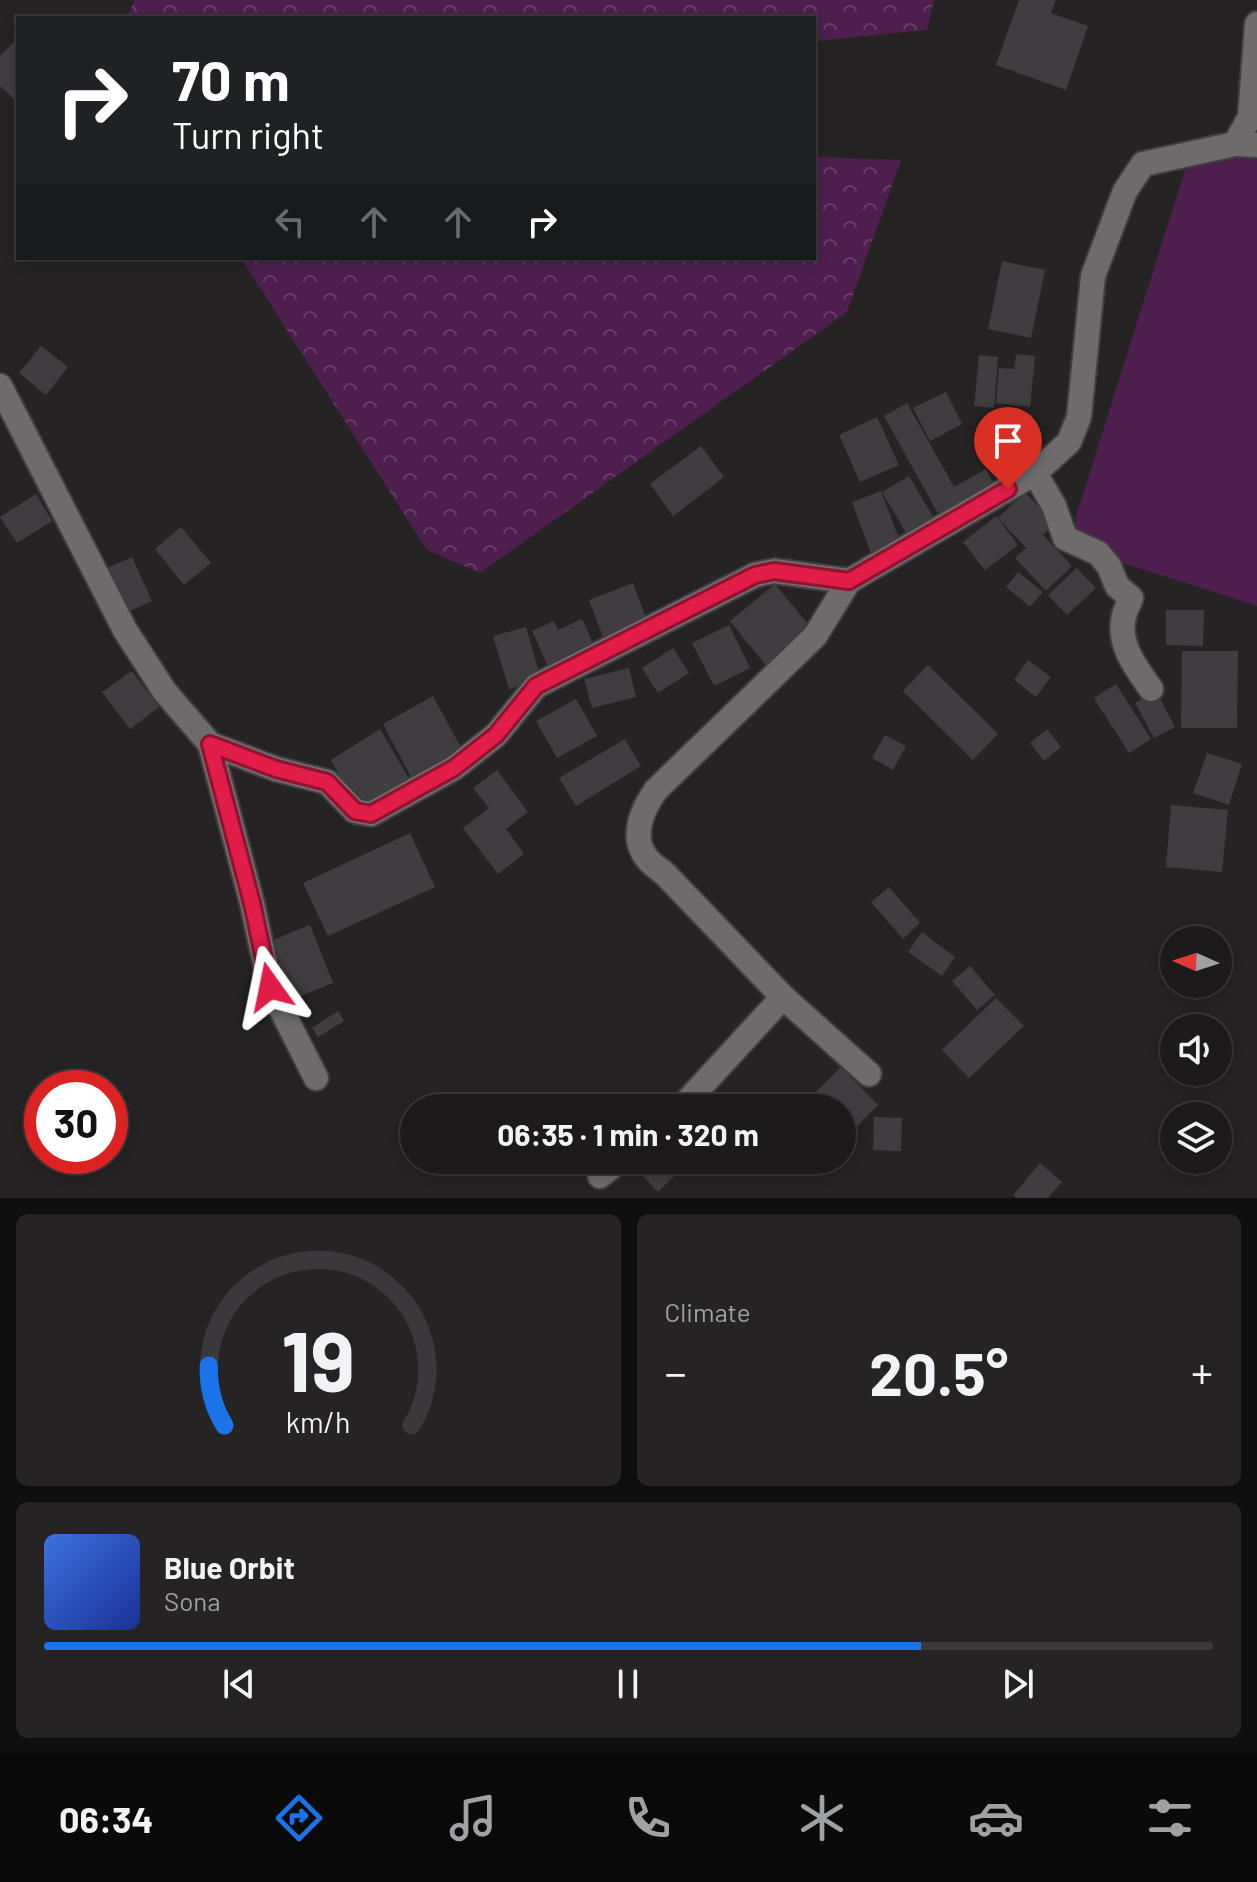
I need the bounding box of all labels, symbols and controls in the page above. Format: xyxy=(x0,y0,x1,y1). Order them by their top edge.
text: 70 m xyxy=(172,45,290,112)
icon: right xyxy=(40,48,144,152)
text: Turn right xyxy=(172,113,324,156)
icon: left xyxy=(268,200,312,244)
icon: ahead xyxy=(352,200,396,244)
icon: ahead xyxy=(436,200,480,244)
icon: right xyxy=(520,200,564,244)
pin xyxy=(974,407,1042,489)
icon: arrive xyxy=(986,419,1030,463)
north arrow xyxy=(1160,926,1232,998)
map controls xyxy=(1160,926,1232,1174)
position arrow xyxy=(228,945,312,1029)
button: sound xyxy=(1160,1014,1232,1086)
speed limit sign: 30 xyxy=(24,1070,128,1174)
button: layers xyxy=(1160,1102,1232,1174)
text: 06:35 · 1 min · 320 m xyxy=(497,1116,759,1152)
text: Climate xyxy=(665,1296,751,1327)
text: 19 xyxy=(281,1309,355,1409)
text: 20.5° xyxy=(869,1336,1008,1408)
text: − xyxy=(665,1345,687,1398)
text: + xyxy=(1191,1345,1213,1398)
text: km/h xyxy=(286,1404,351,1439)
text: Blue Orbit xyxy=(164,1549,295,1585)
text: Sona xyxy=(164,1585,221,1616)
icon: previous xyxy=(217,1662,261,1706)
icon: pause xyxy=(606,1662,650,1706)
icon: next xyxy=(996,1662,1040,1706)
icon: directions xyxy=(271,1790,327,1846)
icon: music xyxy=(445,1790,501,1846)
icon: phone xyxy=(620,1790,676,1846)
icon: climate xyxy=(794,1790,850,1846)
icon: car xyxy=(968,1790,1024,1846)
icon: filters xyxy=(1142,1790,1198,1846)
text: 06:34 xyxy=(59,1797,153,1840)

